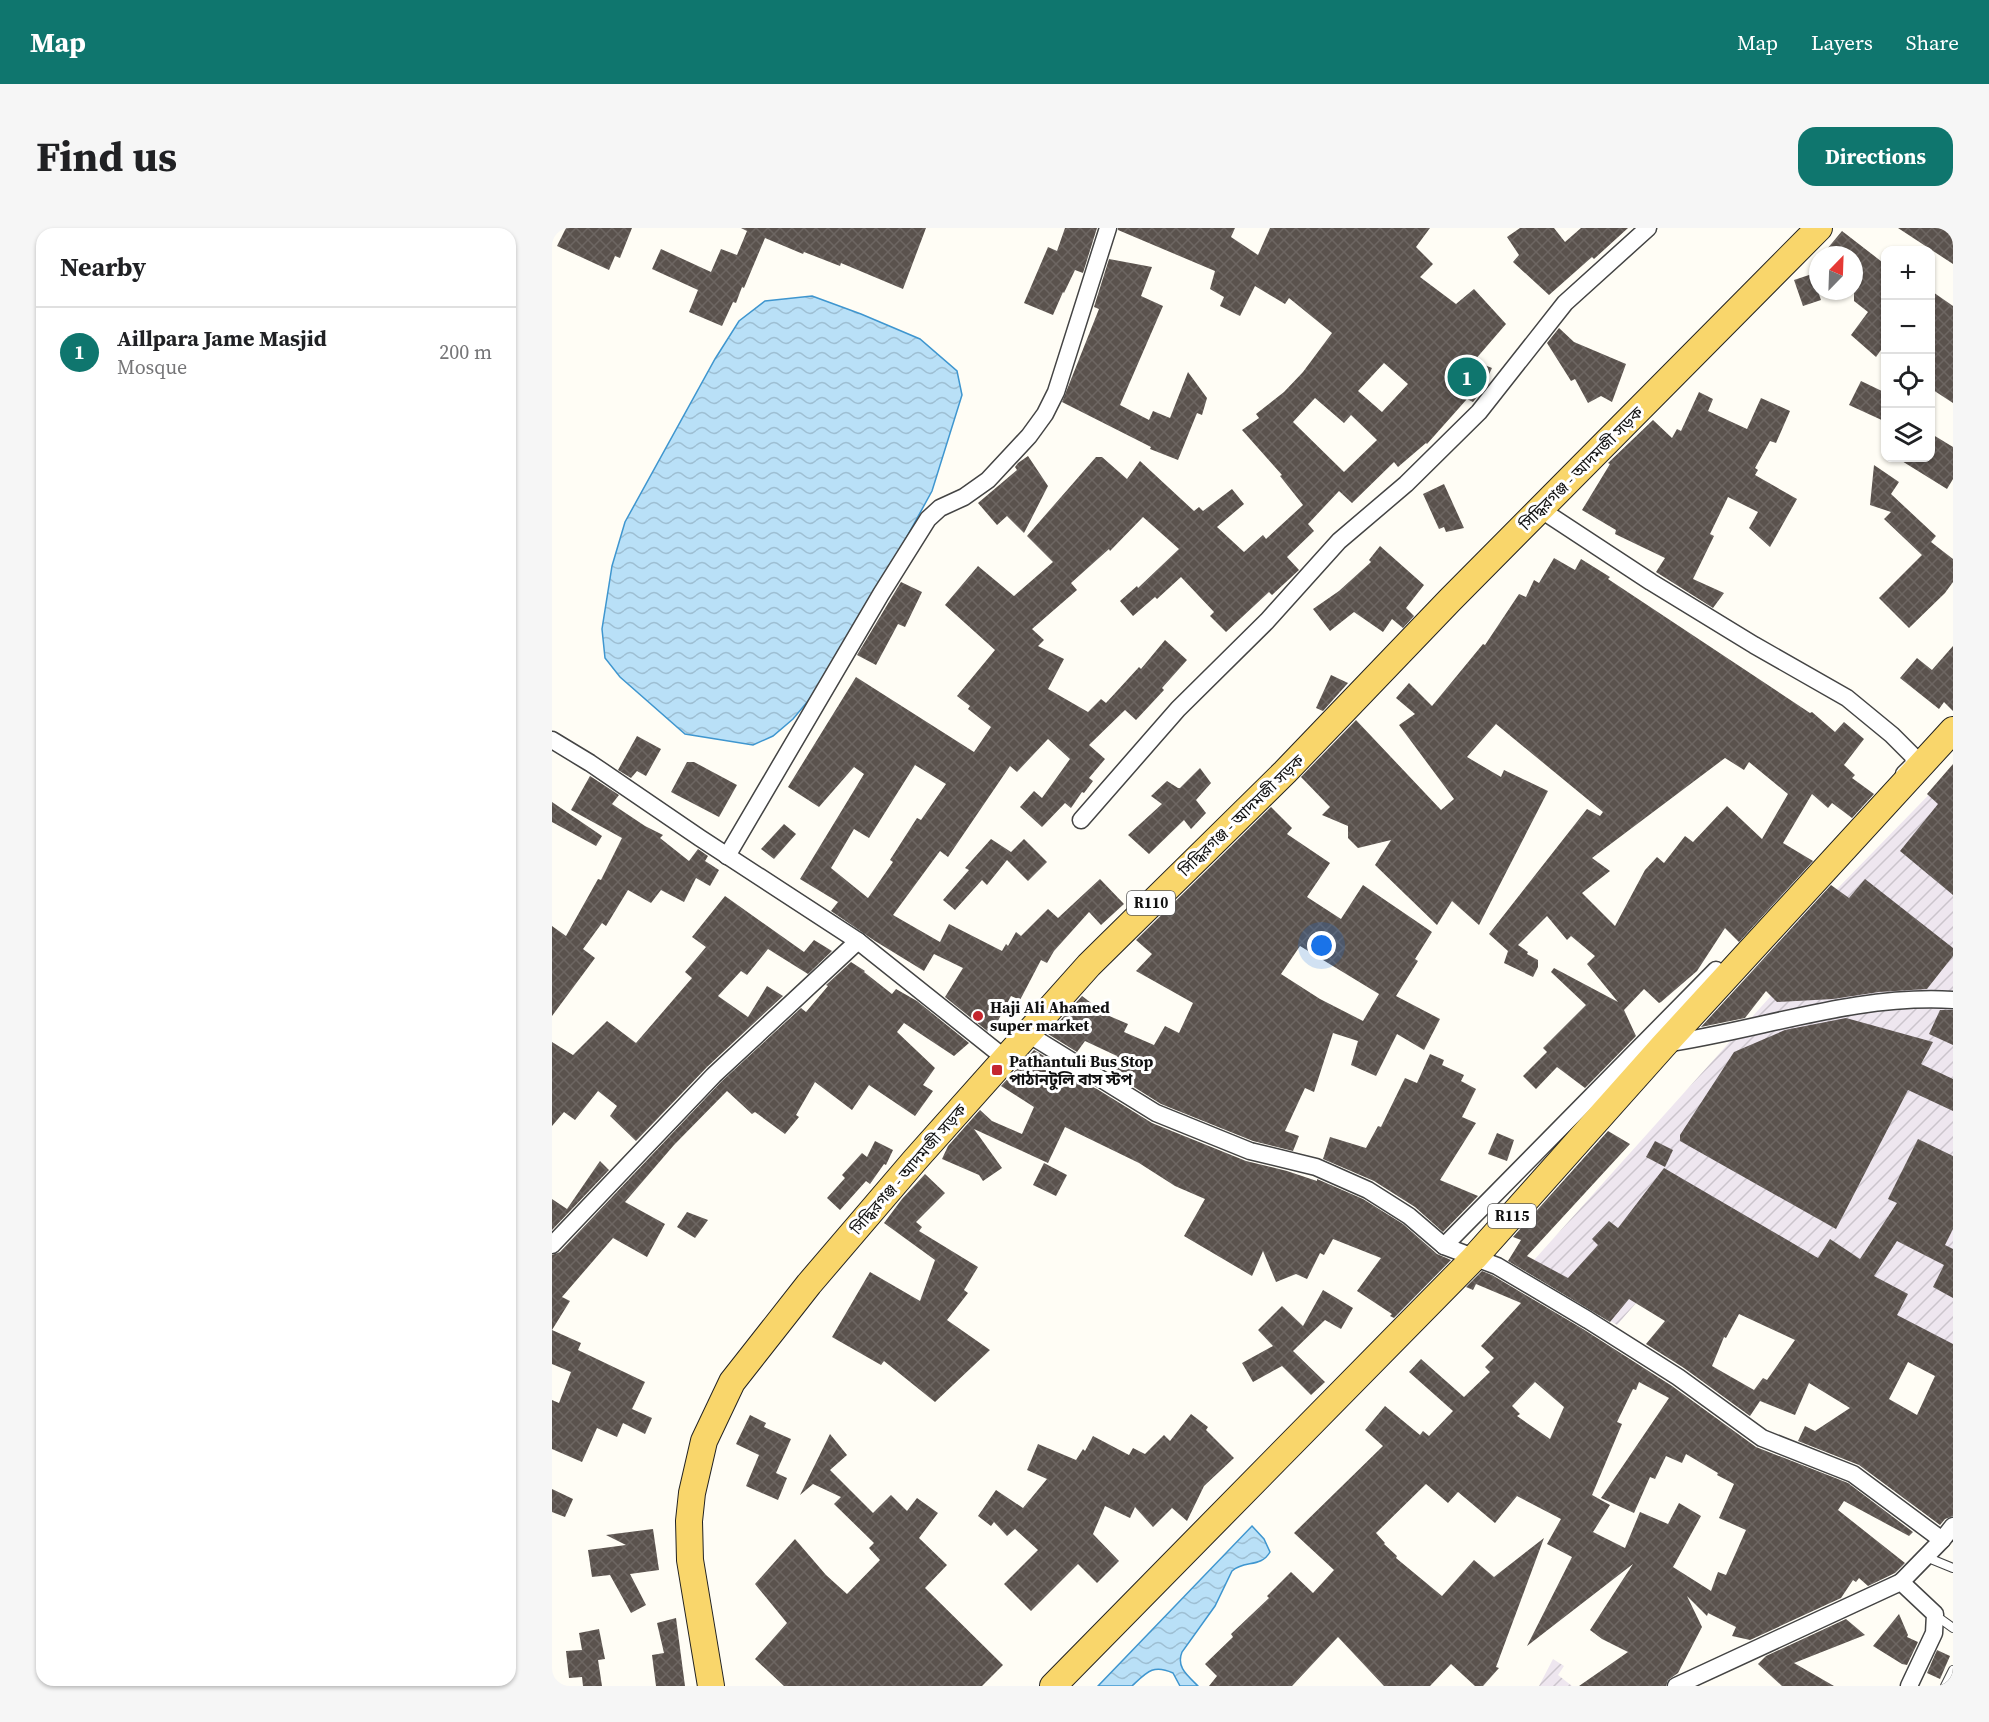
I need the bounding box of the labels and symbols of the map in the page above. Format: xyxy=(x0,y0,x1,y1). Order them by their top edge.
north arrow xyxy=(1809,246,1863,300)
pin: 1 xyxy=(1448,354,1486,400)
street label: সিদ্ধিরগঞ্জ - আদমজী সড়ক xyxy=(1514,401,1648,535)
street label: সিদ্ধিরগঞ্জ - আদমজী সড়ক xyxy=(1173,748,1309,881)
road number: R110 xyxy=(1127,891,1175,915)
your location xyxy=(1307,931,1336,960)
place label: Haji Ali Ahamed super market xyxy=(990,996,1110,1036)
marker: Haji Ali Ahamed super market xyxy=(971,1009,985,1023)
place label: Pathantuli Bus Stop পাঠানটুলি বাস স্টপ xyxy=(1009,1050,1154,1091)
marker: Pathantuli Bus Stop পাঠানটুলি বাস স্টপ xyxy=(990,1063,1004,1077)
street label: সিদ্ধিরগঞ্জ - আদমজী সড়ক xyxy=(844,1098,972,1240)
road number: R115 xyxy=(1488,1204,1536,1228)

